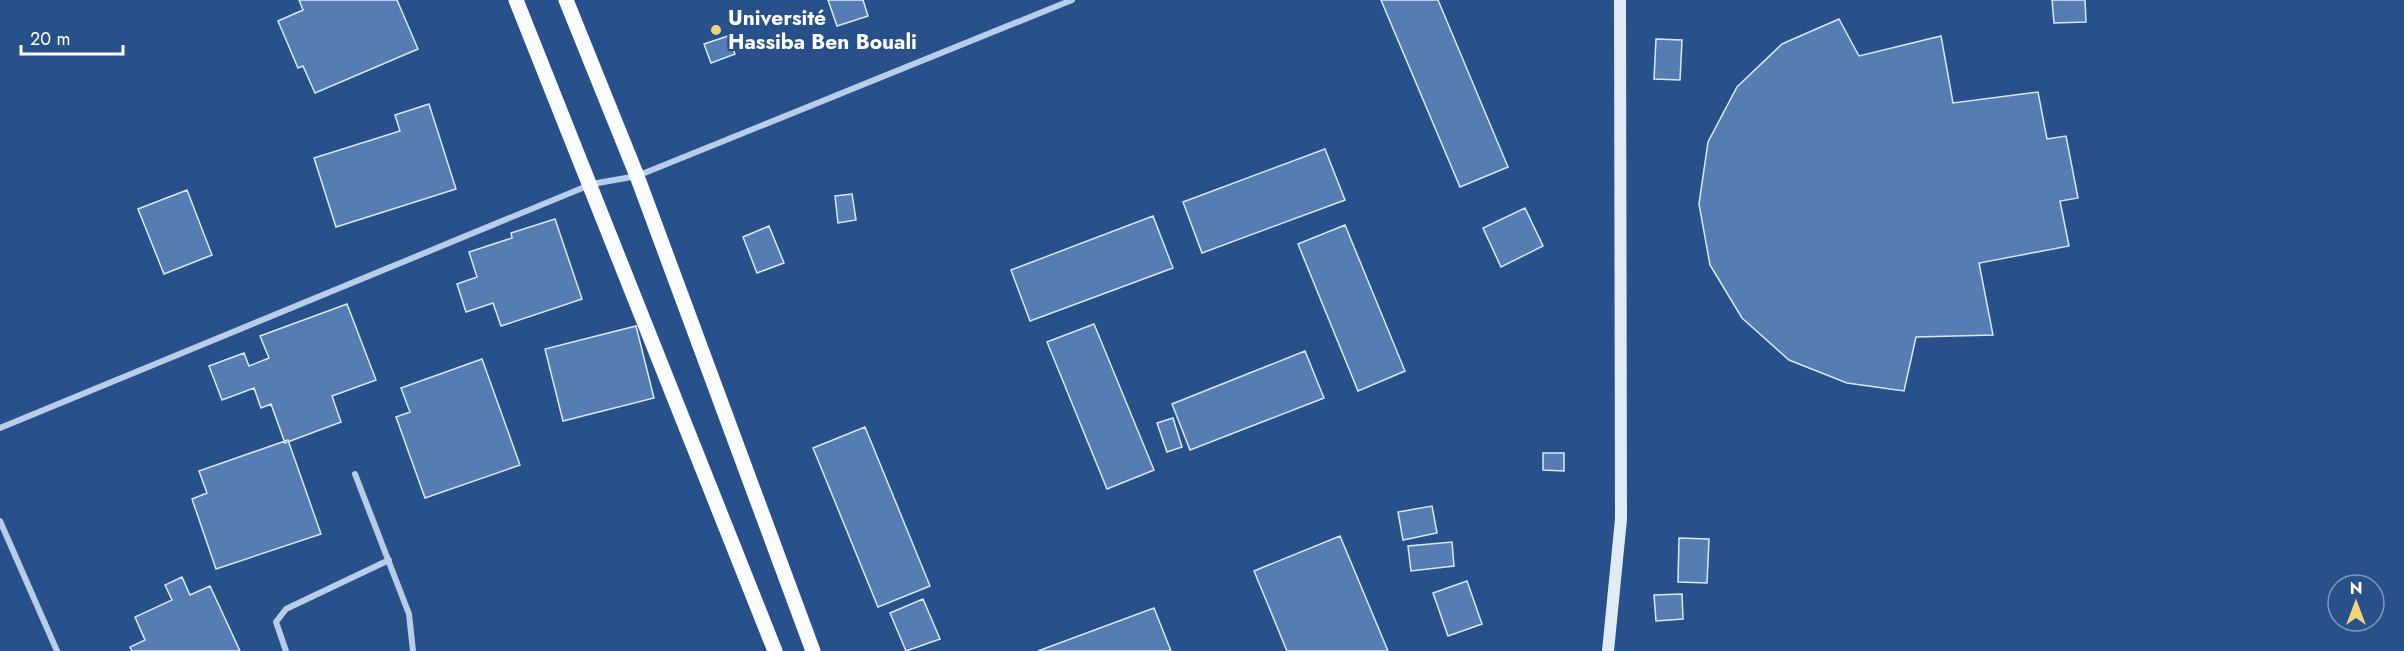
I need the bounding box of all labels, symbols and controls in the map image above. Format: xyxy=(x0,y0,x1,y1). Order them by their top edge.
place label: Université Hassiba Ben Bouali xyxy=(728,3,917,57)
scale bar xyxy=(21,18,123,56)
marker: Université Hassiba Ben Bouali xyxy=(709,23,723,37)
text: 20 m xyxy=(30,26,70,52)
north arrow xyxy=(2326,573,2386,633)
text: N xyxy=(2350,577,2362,600)

